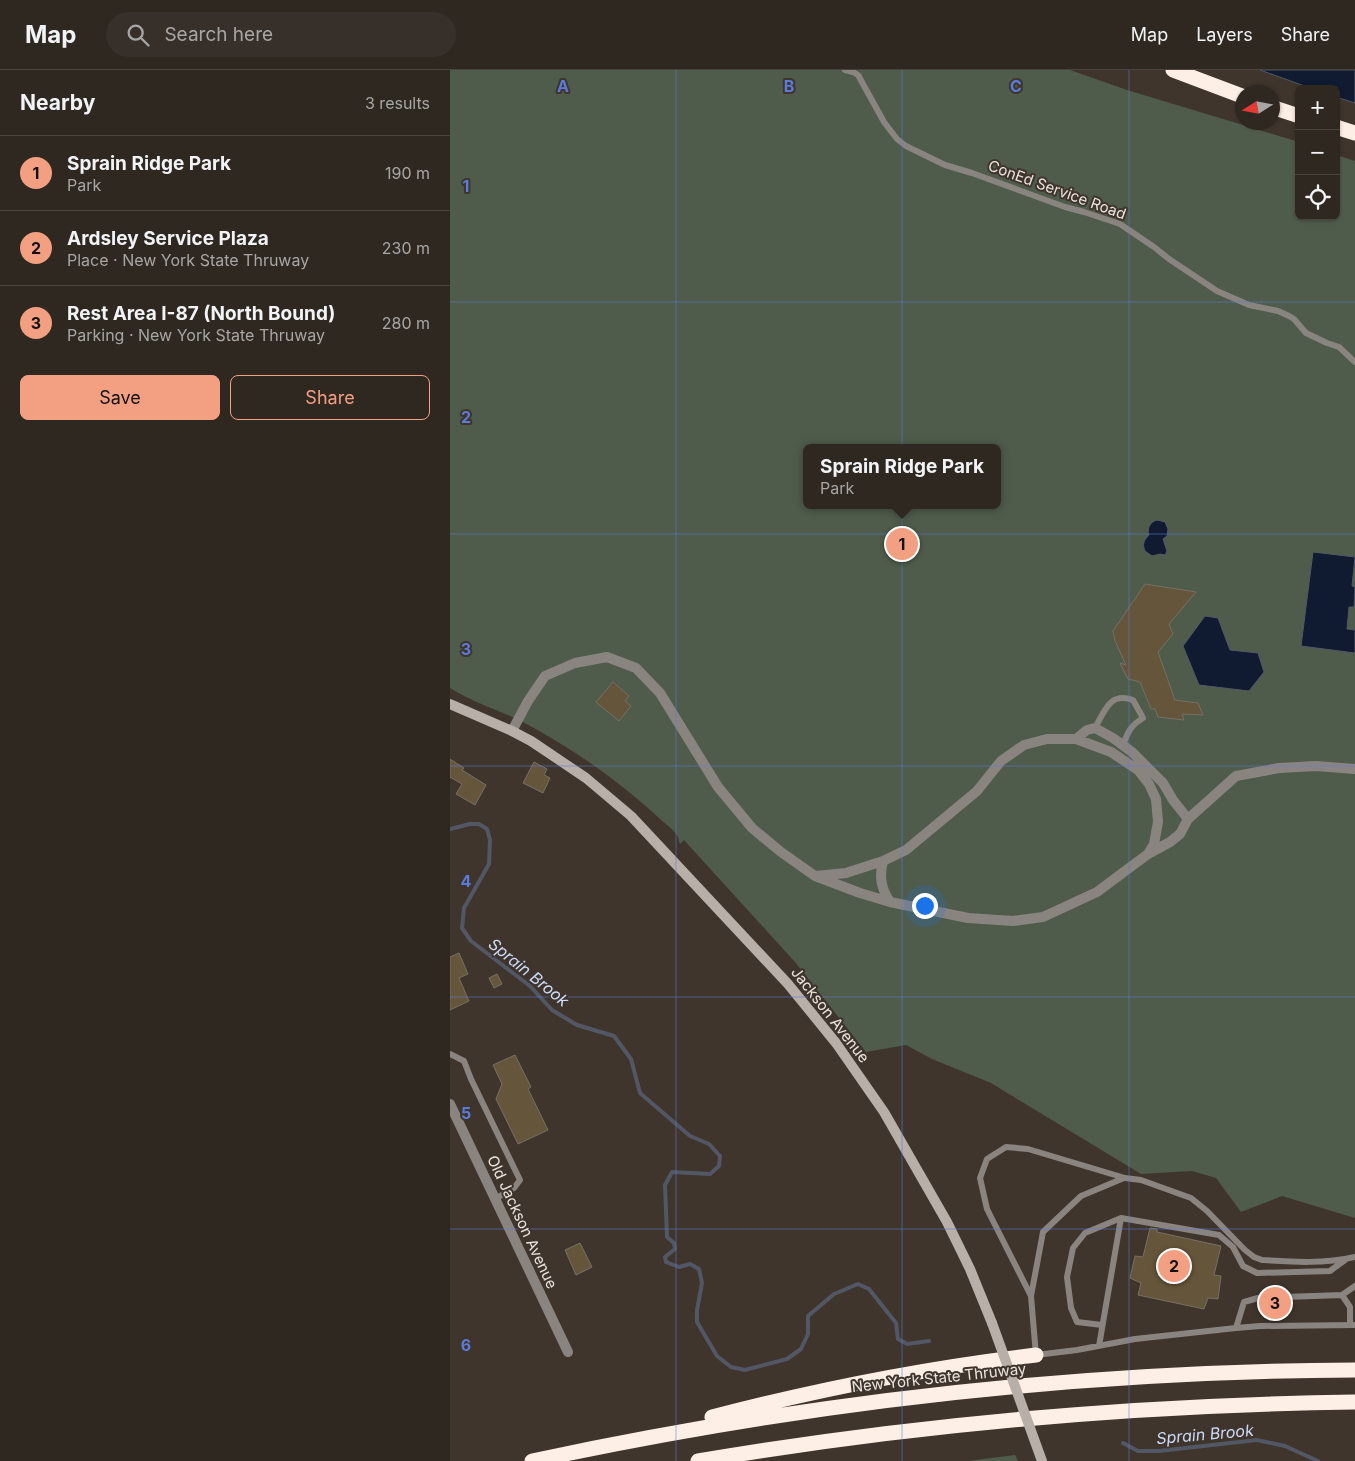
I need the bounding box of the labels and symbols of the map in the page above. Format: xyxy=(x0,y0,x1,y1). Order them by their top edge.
text: A xyxy=(557,76,569,96)
text: B xyxy=(784,76,794,96)
text: C xyxy=(1010,76,1022,96)
north arrow xyxy=(1235,85,1280,130)
street label: ConEd Service Road xyxy=(986,156,1129,223)
text: 1 xyxy=(463,176,469,196)
text: 2 xyxy=(461,407,471,427)
pin: 1 xyxy=(886,525,918,563)
text: 3 xyxy=(461,639,471,659)
text: 4 xyxy=(461,871,472,891)
your location xyxy=(912,893,938,919)
water label: Sprain Brook xyxy=(485,933,573,1011)
street label: Jackson Avenue xyxy=(787,963,874,1066)
text: 5 xyxy=(461,1103,471,1123)
street label: Old Jackson Avenue xyxy=(483,1152,562,1292)
pin: 2 xyxy=(1158,1247,1190,1285)
pin: 3 xyxy=(1259,1284,1291,1322)
text: 6 xyxy=(461,1335,471,1355)
street label: New York State Thruway xyxy=(851,1359,1028,1396)
water label: Sprain Brook xyxy=(1155,1420,1255,1448)

